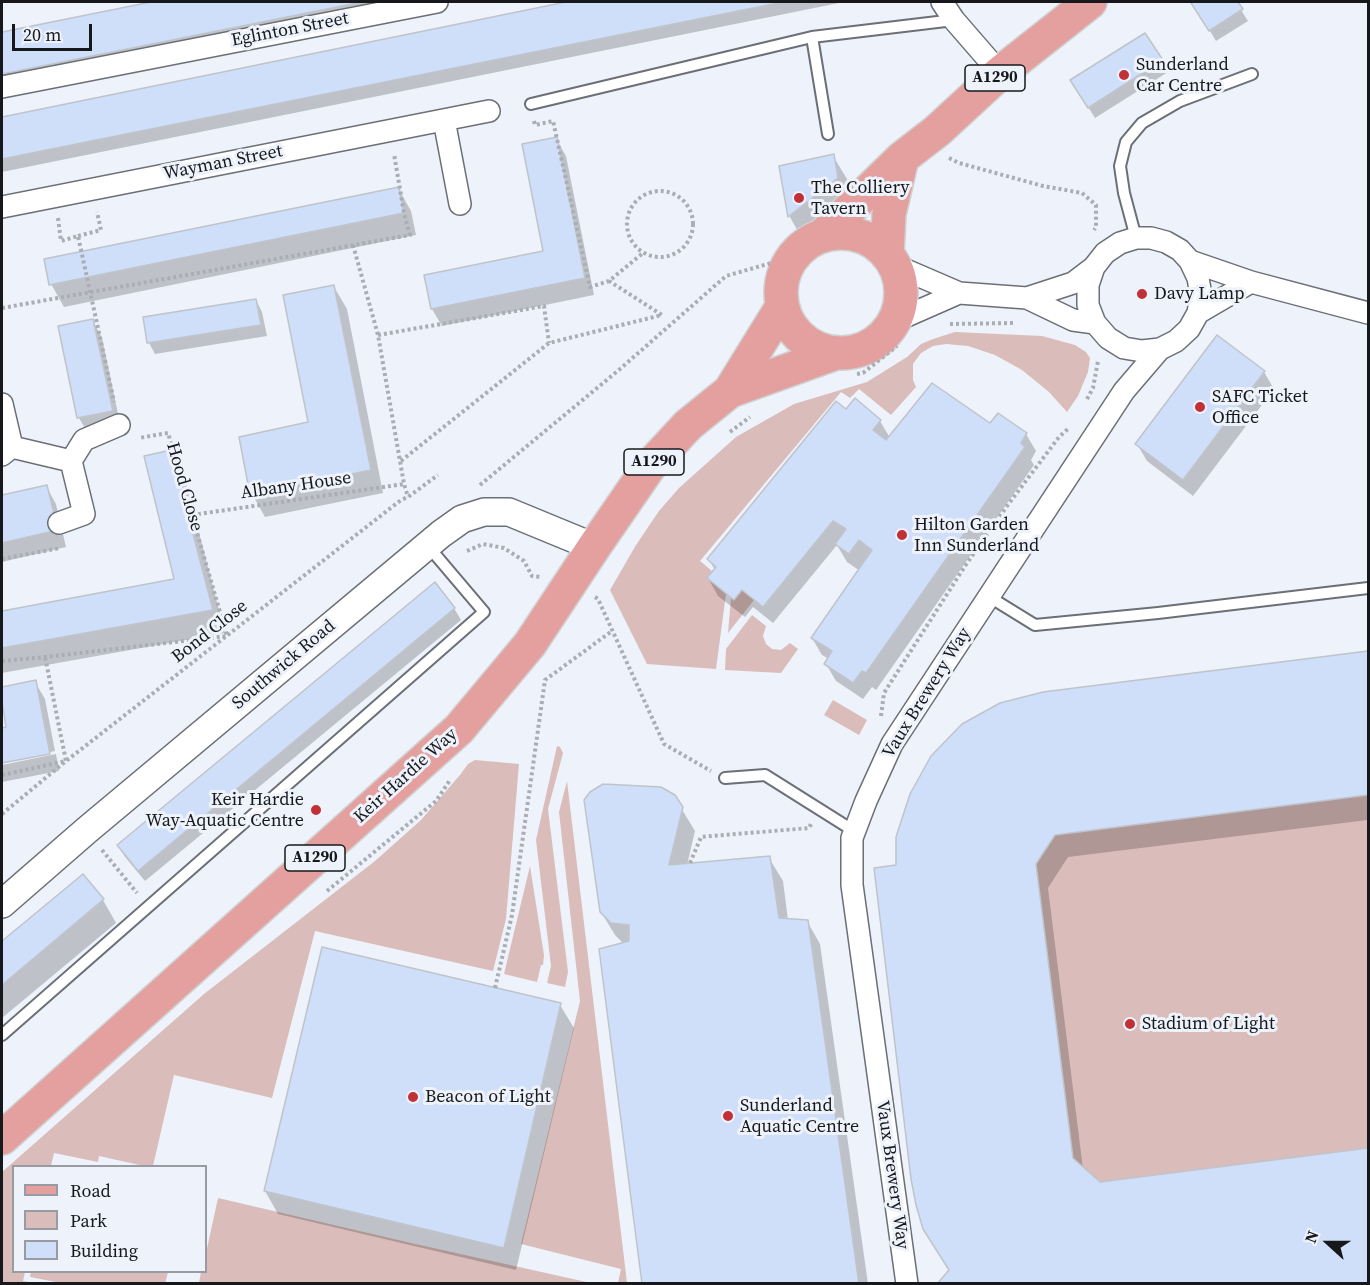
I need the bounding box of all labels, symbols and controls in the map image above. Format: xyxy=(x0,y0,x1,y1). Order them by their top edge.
street label: Eglinton Street xyxy=(230,8,350,52)
scale bar xyxy=(15,12,94,50)
text: 20 m xyxy=(23,22,61,47)
place label: Sunderland Car Centre xyxy=(1136,54,1229,97)
road number: A1290 xyxy=(965,65,1025,91)
marker: Sunderland Car Centre xyxy=(1117,68,1131,82)
street label: Wayman Street xyxy=(161,141,285,185)
place label: The Colliery Tavern xyxy=(811,177,909,219)
marker: The Colliery Tavern xyxy=(792,191,806,205)
place label: Davy Lamp xyxy=(1154,283,1244,305)
marker: Davy Lamp xyxy=(1135,287,1149,301)
place label: SAFC Ticket Office xyxy=(1212,386,1308,428)
marker: SAFC Ticket Office xyxy=(1193,400,1207,414)
street label: Hood Close xyxy=(161,440,207,534)
road number: A1290 xyxy=(624,449,684,475)
street label: Albany House xyxy=(239,468,353,504)
place label: Hilton Garden Inn Sunderland xyxy=(914,514,1039,556)
marker: Hilton Garden Inn Sunderland xyxy=(895,528,909,542)
street label: Bond Close xyxy=(168,596,252,668)
street label: Southwick Road xyxy=(228,616,340,714)
street label: Vaux Brewery Way xyxy=(878,624,976,762)
street label: Keir Hardie Way xyxy=(350,724,462,828)
place label: Keir Hardie Way-Aquatic Centre xyxy=(146,789,304,832)
marker: Keir Hardie Way-Aquatic Centre xyxy=(309,803,323,817)
road number: A1290 xyxy=(285,845,345,871)
place label: Stadium of Light xyxy=(1142,1013,1275,1035)
marker: Stadium of Light xyxy=(1123,1017,1137,1031)
place label: Beacon of Light xyxy=(425,1086,551,1108)
marker: Beacon of Light xyxy=(406,1090,420,1104)
place label: Sunderland Aquatic Centre xyxy=(740,1095,859,1138)
street label: Vaux Brewery Way xyxy=(871,1099,913,1251)
marker: Sunderland Aquatic Centre xyxy=(721,1109,735,1123)
legend xyxy=(12,1165,207,1273)
text: Road xyxy=(70,1178,111,1203)
text: Park xyxy=(70,1208,107,1233)
north arrow xyxy=(1298,1213,1358,1273)
text: N xyxy=(1299,1227,1324,1246)
text: Building xyxy=(70,1238,138,1263)

